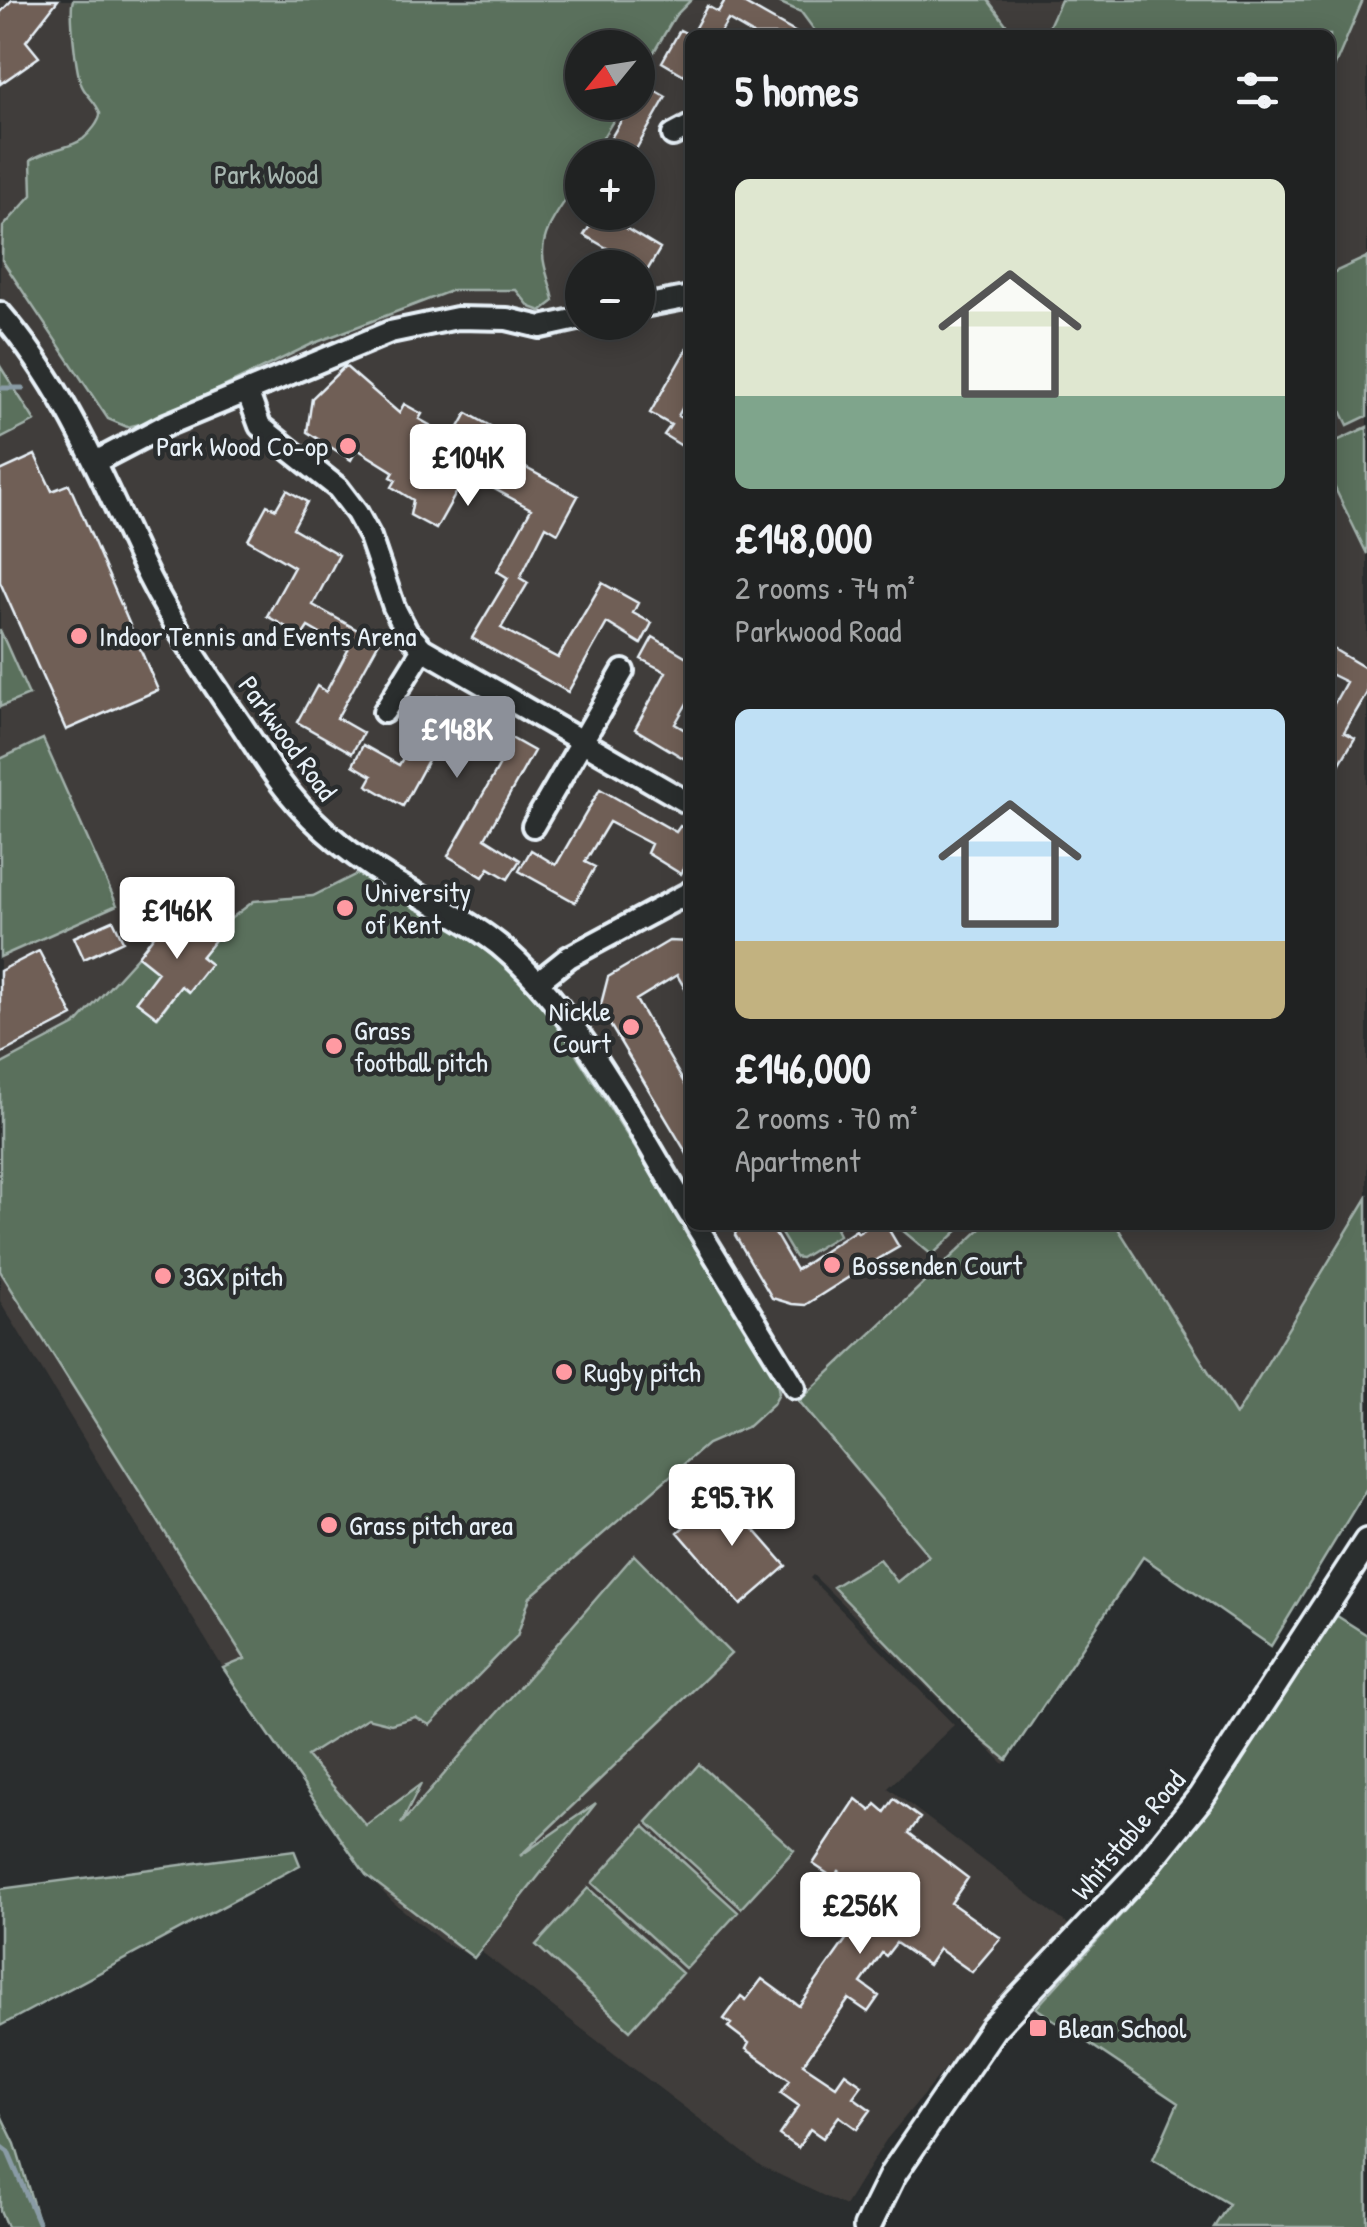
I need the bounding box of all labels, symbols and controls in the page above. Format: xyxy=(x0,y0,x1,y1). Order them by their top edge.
north arrow xyxy=(565,30,655,120)
map controls xyxy=(565,30,655,340)
text: 5 homes xyxy=(735,62,858,119)
icon: filters xyxy=(1230,63,1285,118)
button: + xyxy=(565,140,655,230)
park label: Park Wood xyxy=(214,155,318,193)
icon: home xyxy=(920,244,1100,424)
button: − xyxy=(565,250,655,340)
pin: £104K xyxy=(398,424,538,509)
place label: Park Wood Co-op xyxy=(156,427,328,465)
marker: Park Wood Co-op xyxy=(337,435,359,457)
text: £104K xyxy=(432,435,504,478)
text: £148,000 xyxy=(735,509,872,566)
text: 2 rooms · 74 m² xyxy=(735,566,915,609)
text: Parkwood Road xyxy=(735,609,901,652)
place label: Indoor Tennis and Events Arena xyxy=(99,617,416,655)
marker: Indoor Tennis and Events Arena xyxy=(68,625,90,647)
street label: Parkwood Road xyxy=(230,668,346,808)
pin: £148K xyxy=(387,696,527,781)
text: £148K xyxy=(421,707,493,750)
icon: home xyxy=(920,774,1100,954)
place label: University of Kent xyxy=(365,873,471,943)
pin: £146K xyxy=(107,877,247,962)
text: £146K xyxy=(142,888,212,931)
marker: University of Kent xyxy=(334,897,356,919)
place label: Nickle Court xyxy=(549,992,611,1062)
place label: Grass football pitch xyxy=(354,1011,488,1081)
marker: Nickle Court xyxy=(620,1016,642,1038)
marker: Grass football pitch xyxy=(323,1035,345,1057)
text: £146,000 xyxy=(735,1039,871,1096)
text: 2 rooms · 70 m² xyxy=(735,1096,917,1139)
text: Apartment xyxy=(735,1139,860,1182)
place label: Bossenden Court xyxy=(852,1246,1023,1284)
marker: Bossenden Court xyxy=(821,1254,843,1276)
place label: 3GX pitch xyxy=(183,1257,283,1295)
marker: 3GX pitch xyxy=(152,1265,174,1287)
place label: Rugby pitch xyxy=(584,1353,701,1391)
marker: Rugby pitch xyxy=(553,1361,575,1383)
pin: £95.7K xyxy=(651,1464,813,1549)
text: £95.7K xyxy=(691,1475,773,1518)
place label: Grass pitch area xyxy=(349,1506,513,1544)
marker: Grass pitch area xyxy=(318,1514,340,1536)
street label: Whitstable Road xyxy=(1062,1762,1194,1908)
pin: £256K xyxy=(790,1872,930,1957)
text: £256K xyxy=(822,1883,898,1926)
place label: Blean School xyxy=(1058,2009,1187,2047)
marker: Blean School xyxy=(1027,2017,1049,2039)

